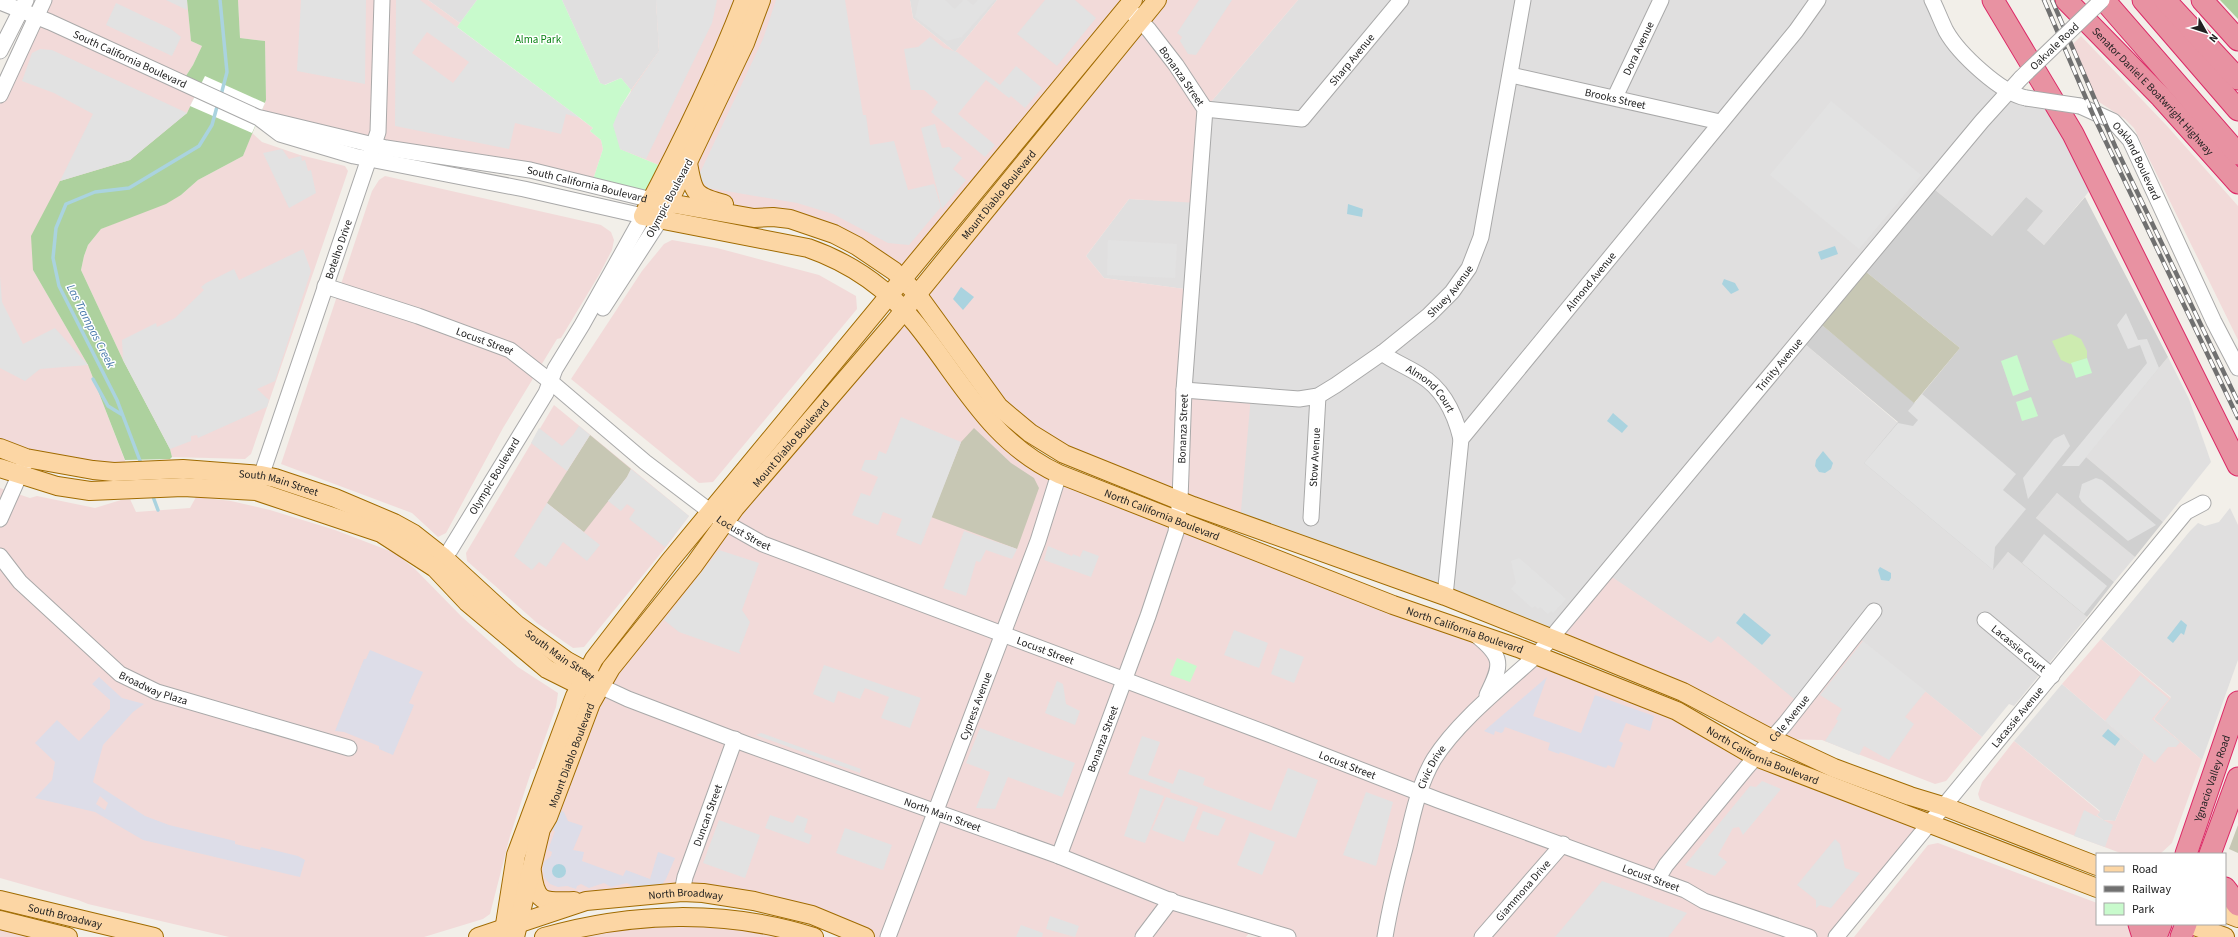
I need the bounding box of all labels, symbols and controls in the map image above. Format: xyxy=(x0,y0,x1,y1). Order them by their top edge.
north arrow xyxy=(2186,12,2226,52)
street label: Dora Avenue xyxy=(1619,19,1658,78)
street label: Oakvale Road xyxy=(2027,19,2082,74)
street label: Senator Daniel E Boatwright Highway xyxy=(2089,24,2217,159)
street label: South California Boulevard xyxy=(71,27,189,92)
street label: Sharp Avenue xyxy=(1326,30,1378,89)
text: N xyxy=(2205,30,2222,46)
park label: Alma Park xyxy=(515,32,562,47)
street label: Bonanza Street xyxy=(1155,43,1208,109)
street label: Brooks Street xyxy=(1583,85,1647,113)
street label: Oakland Boulevard xyxy=(2109,118,2164,203)
street label: Mount Diablo Boulevard xyxy=(958,147,1040,243)
street label: Olympic Boulevard xyxy=(642,156,697,240)
street label: South California Boulevard xyxy=(526,163,649,207)
street label: Botelho Drive xyxy=(322,217,356,281)
street label: Almond Avenue xyxy=(1562,248,1620,314)
street label: Shuey Avenue xyxy=(1424,262,1477,321)
water label: Las Trampas Creek xyxy=(62,281,119,371)
street label: Locust Street xyxy=(454,324,517,358)
street label: Trinity Avenue xyxy=(1753,335,1806,395)
street label: Almond Court xyxy=(1403,361,1458,415)
street label: Bonanza Street xyxy=(1174,393,1192,464)
street label: Mount Diablo Boulevard xyxy=(749,397,833,491)
street label: Stow Avenue xyxy=(1306,427,1324,487)
street label: Olympic Boulevard xyxy=(465,435,523,518)
street label: South Main Street xyxy=(238,466,320,500)
street label: North California Boulevard xyxy=(1102,486,1222,544)
street label: Locust Street xyxy=(713,512,773,554)
street label: North California Boulevard xyxy=(1404,603,1525,657)
street label: Lacassie Court xyxy=(1988,621,2049,676)
street label: South Main Street xyxy=(522,626,599,684)
street label: Locust Street xyxy=(1015,633,1076,668)
street label: Broadway Plaza xyxy=(116,668,189,709)
street label: Cypress Avenue xyxy=(956,669,996,743)
street label: Lacassie Avenue xyxy=(1988,683,2048,751)
street label: Cole Avenue xyxy=(1766,691,1813,745)
street label: Mount Diablo Boulevard xyxy=(545,701,598,810)
street label: Bonanza Street xyxy=(1084,703,1122,774)
street label: North California Boulevard xyxy=(1704,723,1821,788)
street label: Ygnacio Valley Road xyxy=(2190,733,2234,825)
street label: Civic Drive xyxy=(1414,742,1450,791)
street label: Locust Street xyxy=(1317,747,1378,783)
street label: Duncan Street xyxy=(690,782,726,849)
street label: North Main Street xyxy=(902,794,983,836)
legend xyxy=(2096,853,2226,925)
street label: Giammona Drive xyxy=(1492,856,1554,925)
street label: Locust Street xyxy=(1620,861,1682,896)
text: Road xyxy=(2132,861,2158,878)
text: Railway xyxy=(2132,881,2171,898)
street label: North Broadway xyxy=(648,885,724,904)
street label: South Broadway xyxy=(26,900,104,932)
text: Park xyxy=(2132,901,2154,918)

